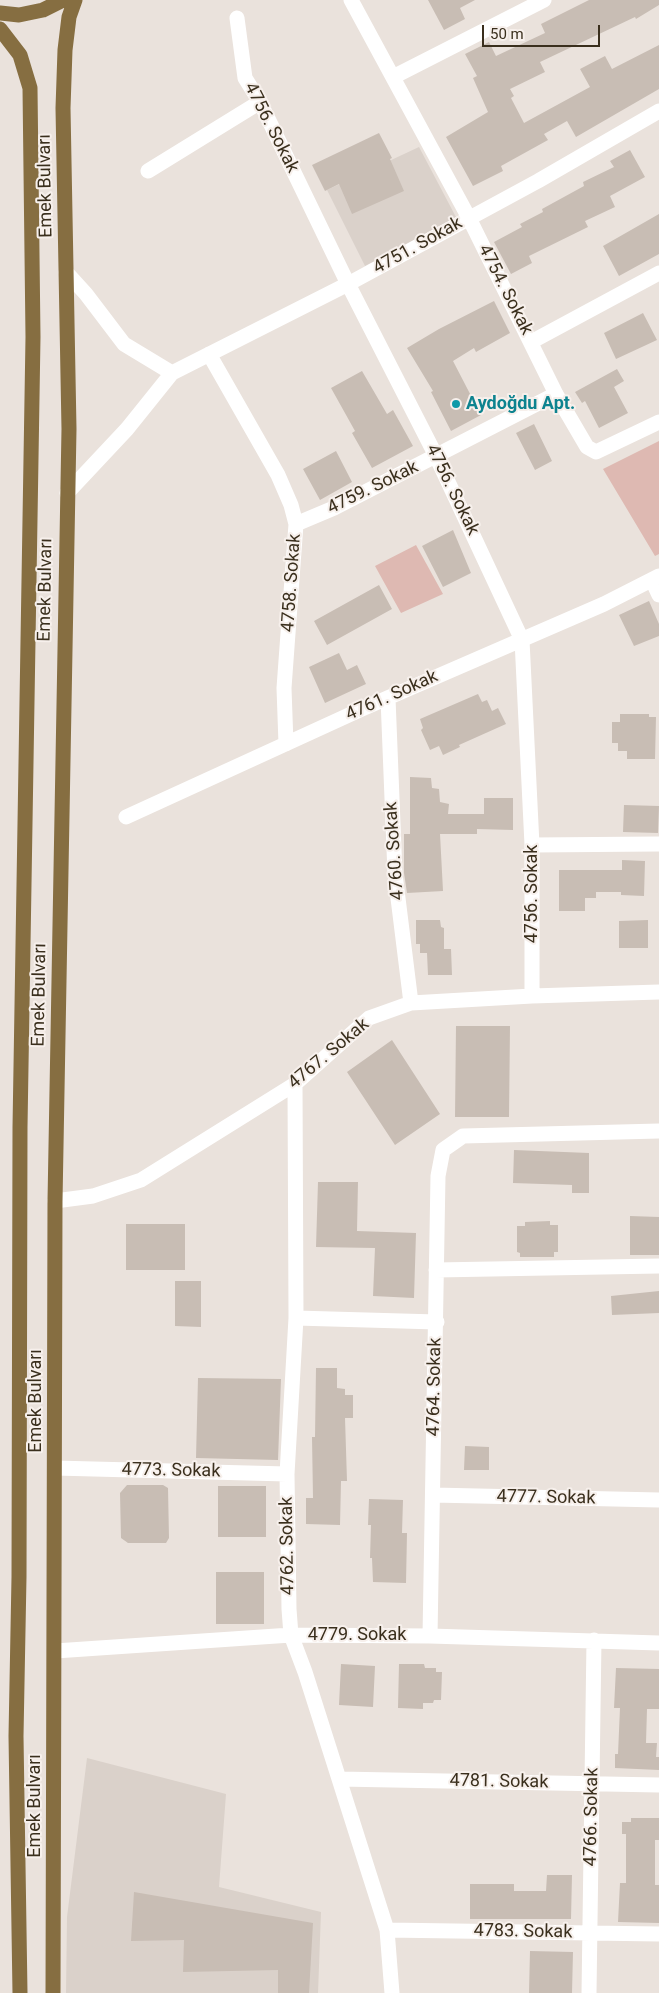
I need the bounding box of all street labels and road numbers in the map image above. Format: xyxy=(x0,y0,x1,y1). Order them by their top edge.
street label: 4756. Sokak xyxy=(239,79,303,177)
street label: Emek Bulvarı xyxy=(34,134,58,238)
street label: 4751. Sokak xyxy=(370,213,466,279)
street label: 4754. Sokak xyxy=(473,241,537,339)
street label: 4756. Sokak xyxy=(421,441,483,539)
street label: 4759. Sokak xyxy=(324,457,422,519)
street label: 4758. Sokak xyxy=(278,533,306,633)
street label: Emek Bulvarı xyxy=(34,538,58,642)
street label: 4761. Sokak xyxy=(343,666,441,726)
street label: 4760. Sokak xyxy=(381,801,409,901)
street label: 4756. Sokak xyxy=(521,845,543,943)
street label: Emek Bulvarı xyxy=(28,943,52,1047)
street label: 4767. Sokak xyxy=(284,1014,374,1094)
street label: 4764. Sokak xyxy=(423,1337,447,1437)
street label: Emek Bulvarı xyxy=(25,1349,47,1453)
street label: 4773. Sokak xyxy=(121,1459,221,1483)
street label: 4777. Sokak xyxy=(496,1486,596,1510)
street label: 4762. Sokak xyxy=(276,1496,300,1596)
street label: 4779. Sokak xyxy=(308,1624,406,1646)
street label: Emek Bulvarı xyxy=(24,1754,46,1858)
street label: 4766. Sokak xyxy=(580,1767,604,1867)
street label: 4781. Sokak xyxy=(449,1770,549,1794)
street label: 4783. Sokak xyxy=(473,1920,573,1944)

